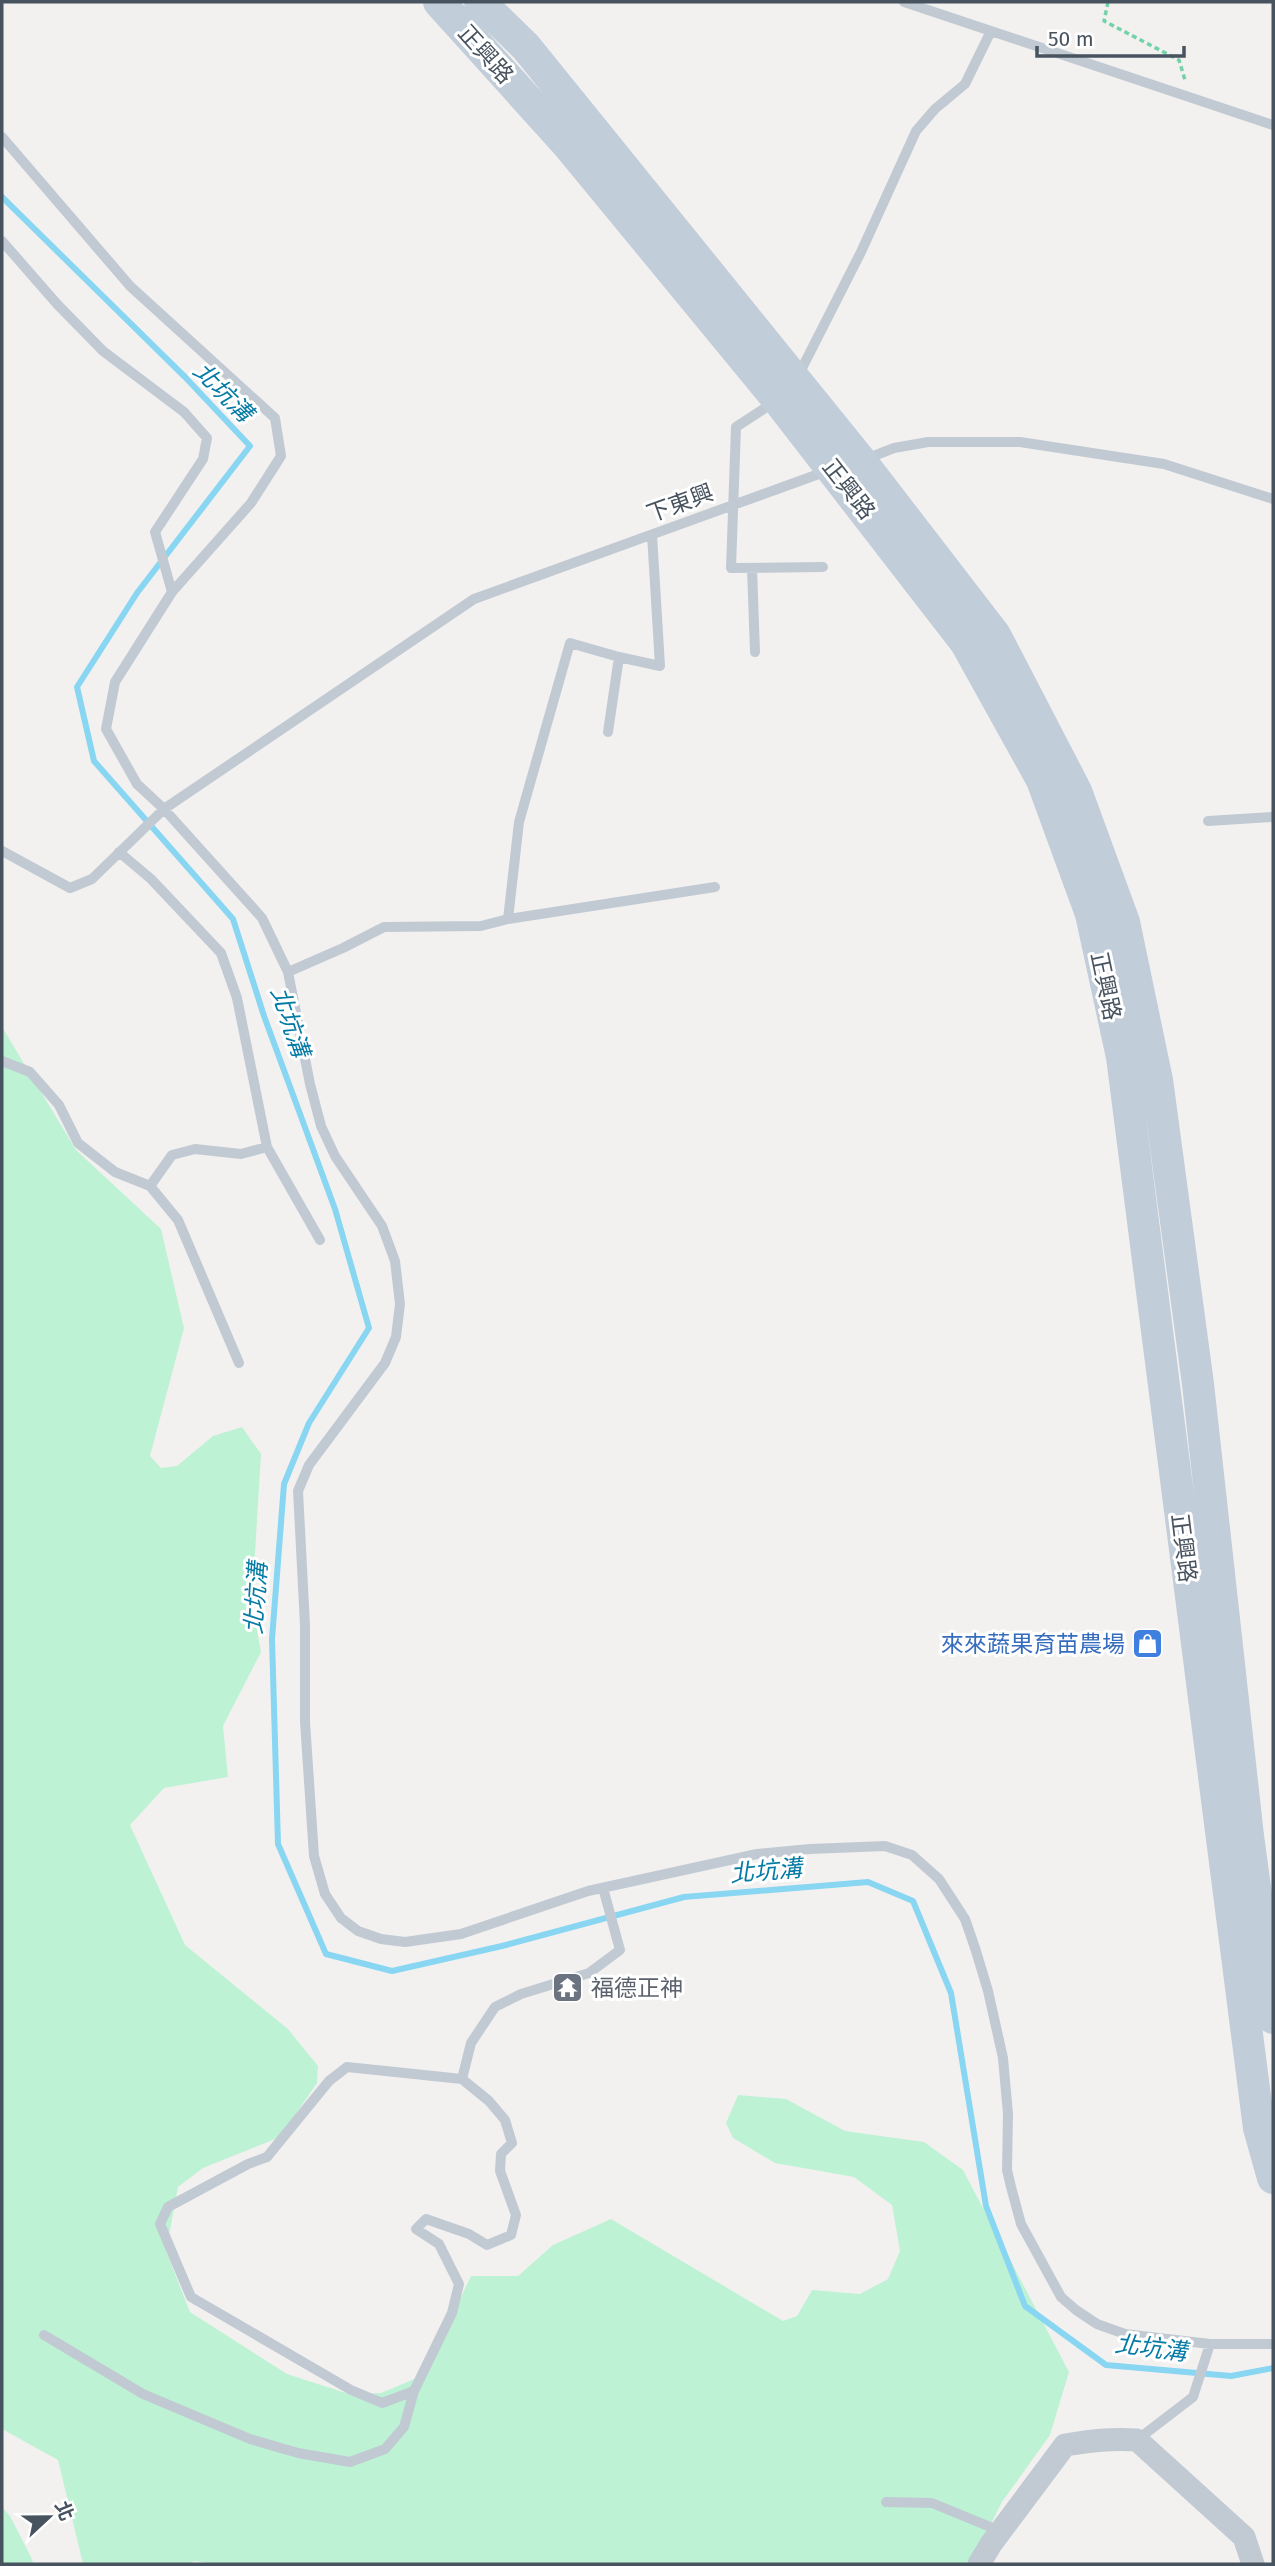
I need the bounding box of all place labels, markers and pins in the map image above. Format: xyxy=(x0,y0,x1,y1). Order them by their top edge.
shop icon: 來來蔬果育苗農場 xyxy=(1131,1627,1165,1661)
place label: 來來蔬果育苗農場 xyxy=(941,1630,1125,1658)
temple icon: 福德正神 xyxy=(551,1971,585,2005)
place label: 福德正神 xyxy=(591,1974,683,2002)

